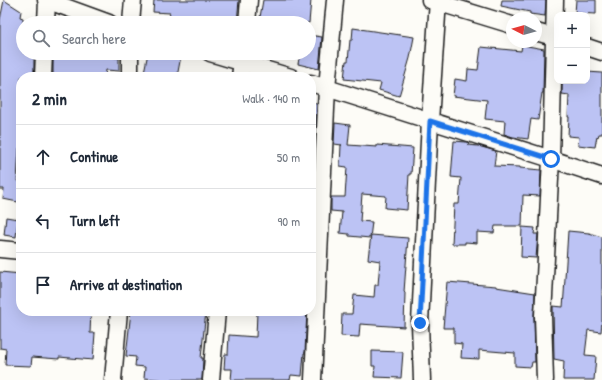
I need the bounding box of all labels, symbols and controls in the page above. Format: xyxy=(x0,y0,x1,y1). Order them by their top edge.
north arrow xyxy=(506,12,542,48)
map controls xyxy=(554,12,590,84)
button: + xyxy=(554,12,590,48)
search box xyxy=(16,16,316,60)
icon: search xyxy=(30,27,52,49)
text: Search here xyxy=(62,28,126,49)
button: − xyxy=(554,48,590,84)
text: 2 min xyxy=(32,87,67,110)
text: Walk · 140 m xyxy=(242,89,300,107)
icon: ahead xyxy=(32,146,54,168)
text: Continue xyxy=(70,146,118,167)
text: 50 m xyxy=(277,148,300,166)
route start xyxy=(542,150,560,168)
icon: left xyxy=(32,210,54,232)
text: Turn left xyxy=(70,210,120,231)
text: 90 m xyxy=(278,212,300,230)
icon: arrive xyxy=(32,274,54,296)
text: Arrive at destination xyxy=(70,274,182,295)
route end xyxy=(411,314,429,332)

